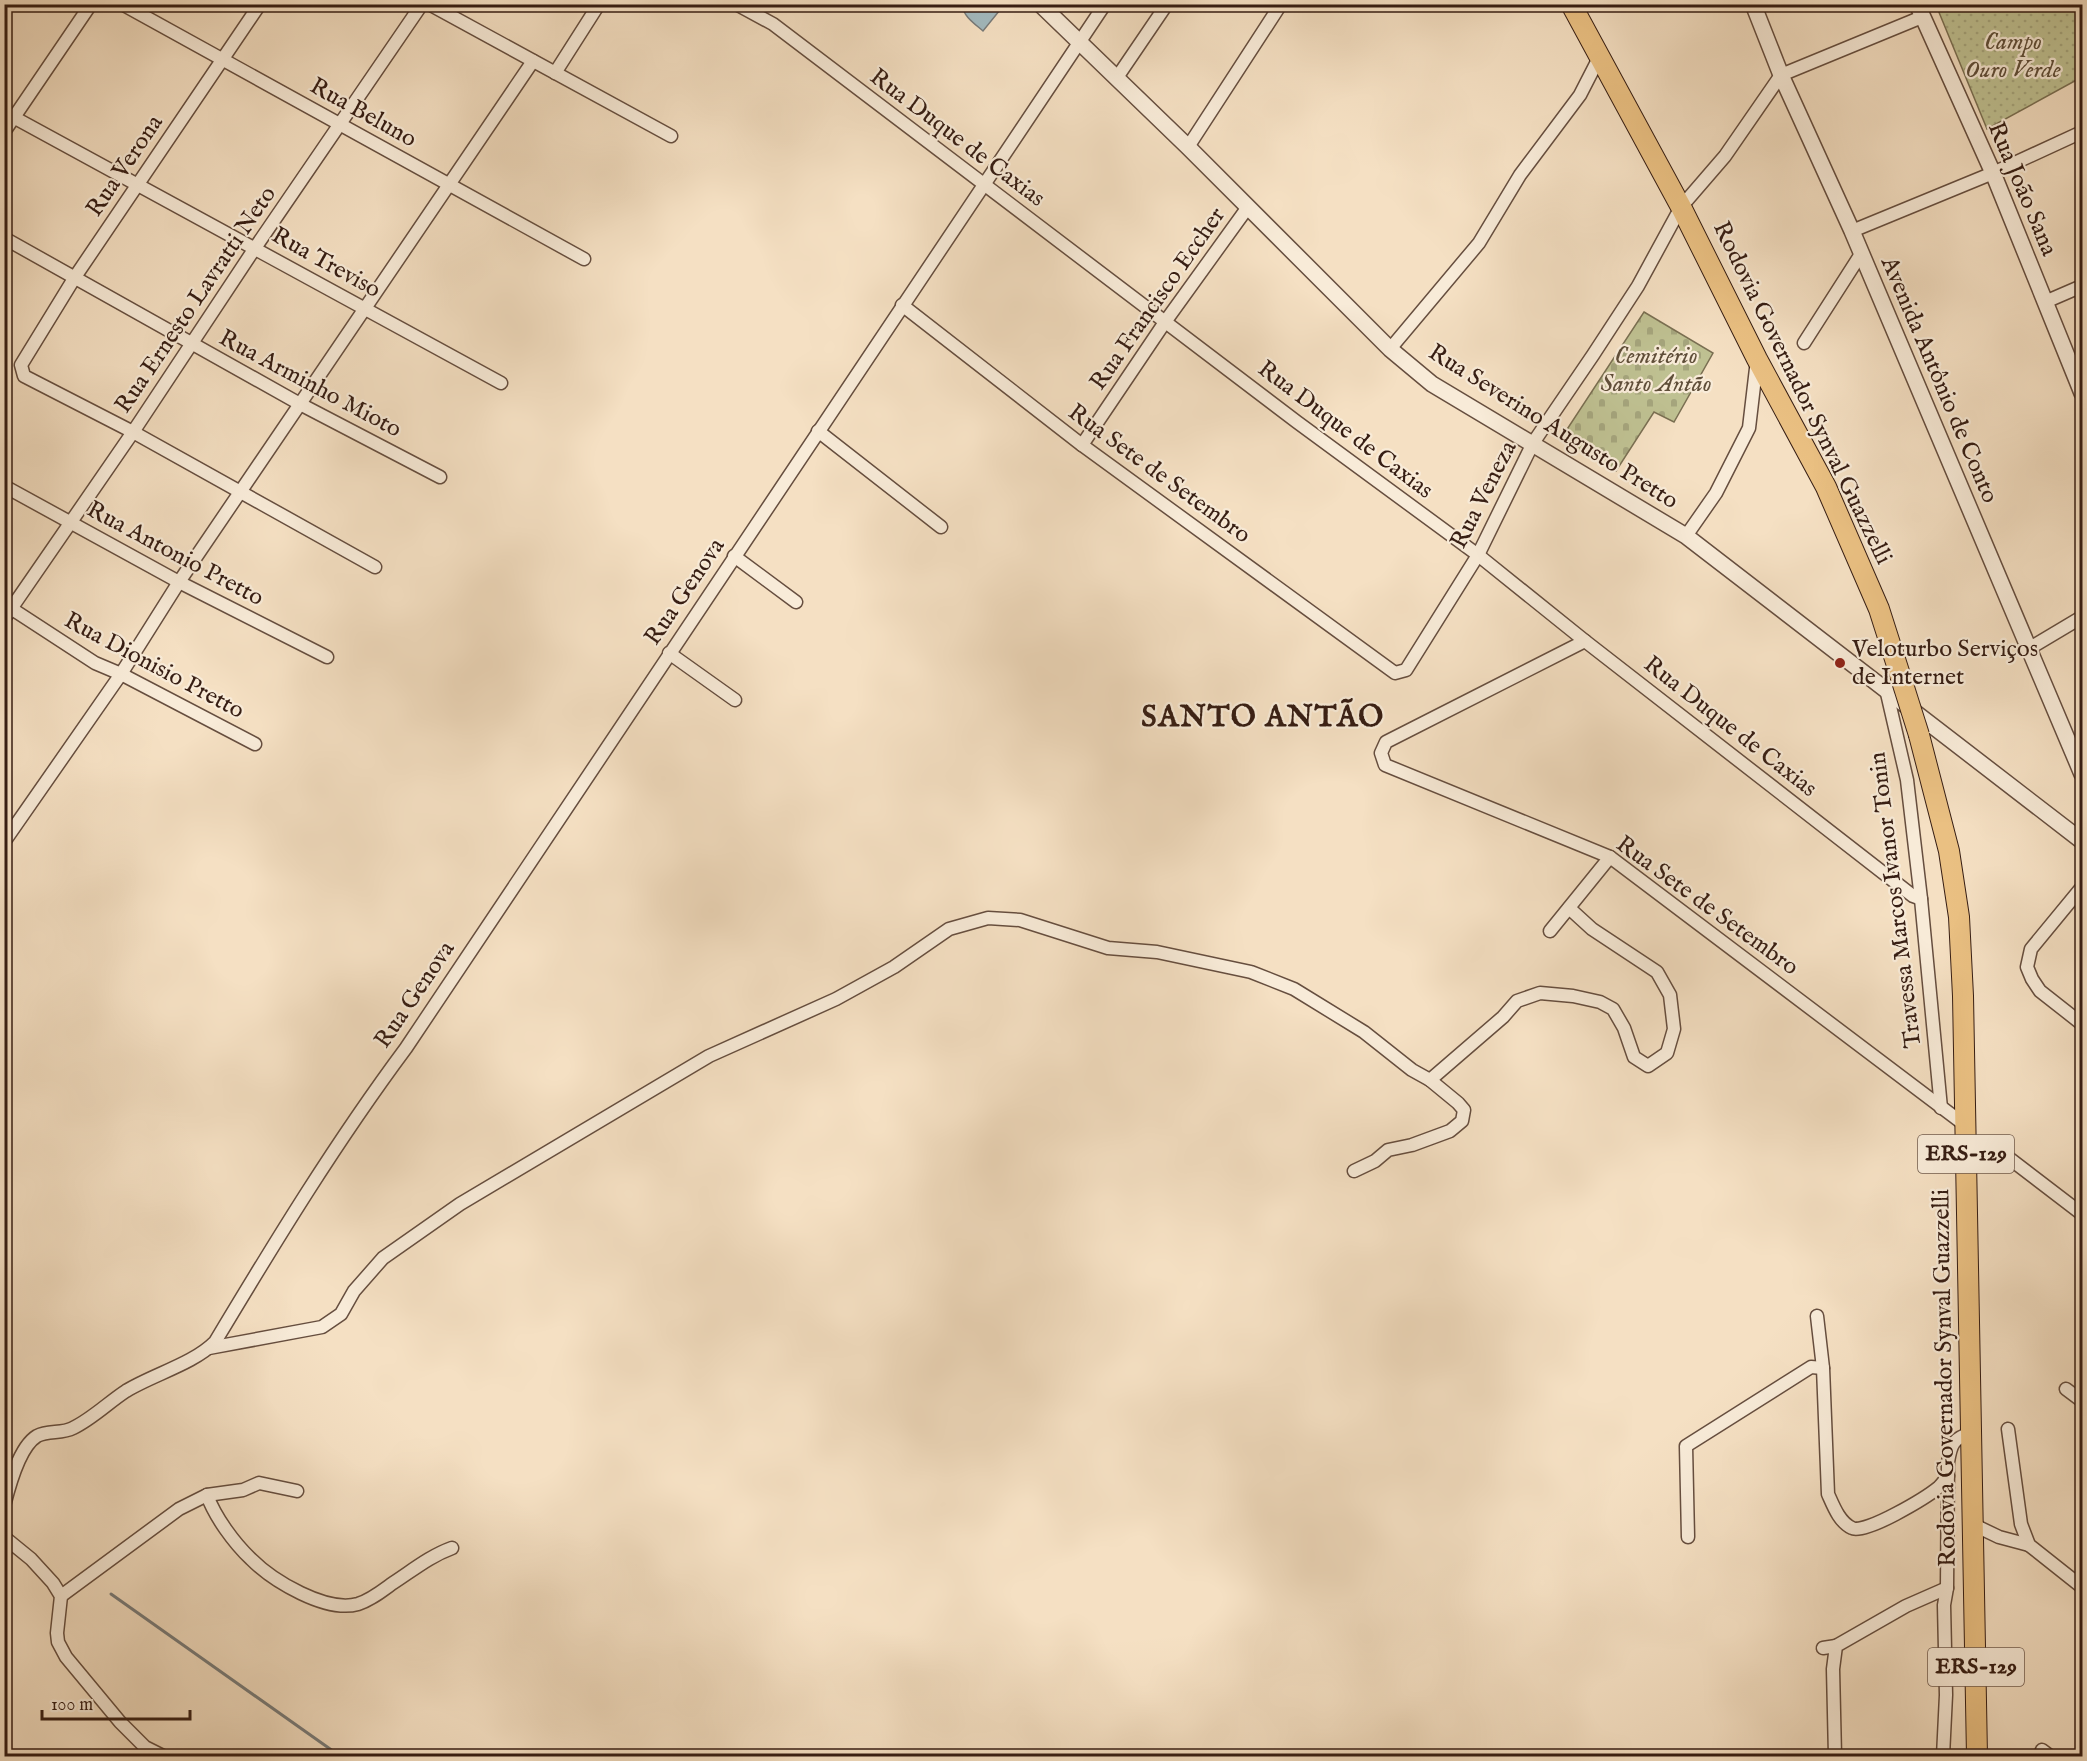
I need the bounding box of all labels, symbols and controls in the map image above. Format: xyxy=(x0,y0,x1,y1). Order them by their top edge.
park label: Campo Ouro Verde xyxy=(1965,27,2061,86)
street label: Rua Duque de Caxias xyxy=(863,62,1051,214)
street label: Rua Beluno xyxy=(304,71,422,155)
street label: Rua Verona xyxy=(80,109,171,223)
street label: Rua João Sana xyxy=(1980,117,2064,261)
street label: Rua Ernesto Lavratti Neto xyxy=(108,180,284,420)
street label: Rua Francisco Eccher xyxy=(1083,201,1233,397)
street label: Rodovia Governador Synval Guazzelli xyxy=(1705,216,1899,570)
street label: Rua Treviso xyxy=(266,220,386,306)
street label: Avenida Antônio de Conto xyxy=(1873,251,2005,508)
street label: Rua Arminho Mioto xyxy=(213,323,407,445)
street label: Rua Severino Augusto Pretto xyxy=(1422,337,1684,517)
park label: Cemitério Santo Antão xyxy=(1600,341,1712,400)
street label: Rua Duque de Caxias xyxy=(1251,354,1439,506)
street label: Rua Sete de Setembro xyxy=(1061,397,1257,551)
street label: Rua Veneza xyxy=(1444,435,1525,554)
street label: Rua Antonio Pretto xyxy=(81,494,269,614)
street label: Rua Genova xyxy=(638,532,733,652)
street label: Rua Dionisio Pretto xyxy=(59,605,250,727)
place label: Veloturbo Serviços de Internet xyxy=(1851,634,2038,693)
street label: Rua Duque de Caxias xyxy=(1637,650,1823,804)
marker: Veloturbo Serviços de Internet xyxy=(1833,656,1847,670)
district label: SANTO ANTÃO xyxy=(1141,697,1385,737)
street label: Travessa Marcos Ivanor Tonin xyxy=(1862,750,1930,1050)
street label: Rua Sete de Setembro xyxy=(1609,829,1805,983)
street label: Rua Genova xyxy=(368,935,463,1055)
road number: ERS-129 xyxy=(1918,1135,2014,1173)
street label: Rodovia Governador Synval Guazzelli xyxy=(1926,1189,1964,1567)
road number: ERS-129 xyxy=(1928,1648,2024,1686)
scale bar xyxy=(42,1683,190,1721)
text: 100 m xyxy=(51,1694,93,1717)

